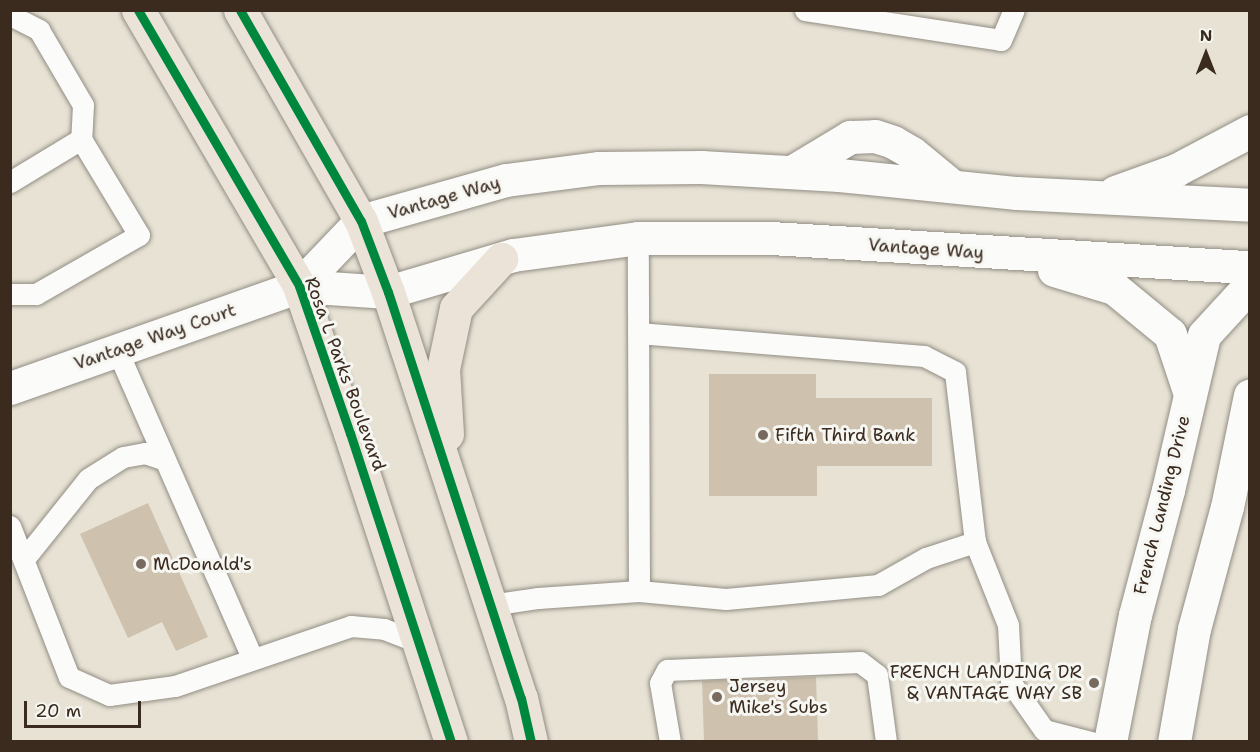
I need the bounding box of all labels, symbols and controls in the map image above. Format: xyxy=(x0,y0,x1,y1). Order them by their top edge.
north arrow xyxy=(1176,24,1236,84)
text: N xyxy=(1200,25,1212,46)
street label: Vantage Way xyxy=(385,172,503,224)
street label: Vantage Way xyxy=(867,234,985,264)
street label: Rosa L Parks Boulevard xyxy=(300,274,390,474)
street label: Vantage Way Court xyxy=(71,299,239,375)
street label: French Landing Drive xyxy=(1129,413,1195,597)
place label: Fifth Third Bank xyxy=(775,424,916,446)
marker: Fifth Third Bank xyxy=(756,428,770,442)
place label: McDonald's xyxy=(153,553,252,575)
marker: McDonald's xyxy=(134,557,148,571)
place label: FRENCH LANDING DR & VANTAGE WAY SB xyxy=(890,662,1082,704)
place label: Jersey Mike's Subs xyxy=(729,676,828,718)
marker: FRENCH LANDING DR & VANTAGE WAY SB xyxy=(1087,676,1101,690)
scale bar xyxy=(27,689,144,727)
marker: Jersey Mike's Subs xyxy=(710,690,724,704)
text: 20 m xyxy=(35,699,81,723)

